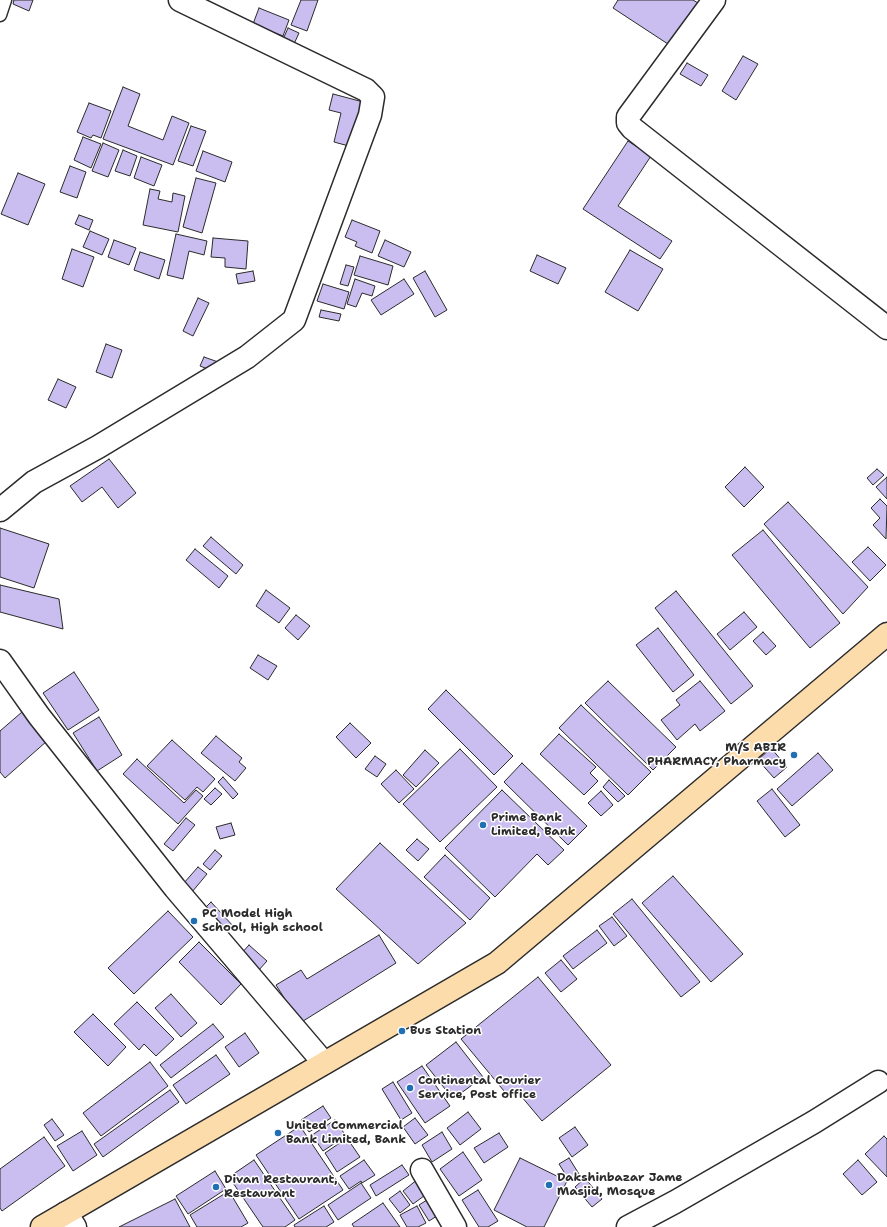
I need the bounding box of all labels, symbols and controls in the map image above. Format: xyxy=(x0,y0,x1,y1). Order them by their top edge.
place label: M/S ABIR PHARMACY, Pharmacy xyxy=(647,741,786,769)
marker: M/S ABIR PHARMACY, Pharmacy xyxy=(789,750,799,760)
place label: Prime Bank Limited, Bank xyxy=(491,811,576,839)
marker: Prime Bank Limited, Bank xyxy=(478,820,488,830)
place label: PC Model High School, High school xyxy=(202,907,323,935)
marker: PC Model High School, High school xyxy=(189,916,199,926)
place label: Bus Station xyxy=(410,1024,481,1038)
marker: Bus Station xyxy=(397,1026,407,1036)
place label: Continental Courier Service, Post office xyxy=(418,1074,541,1102)
marker: Continental Courier Service, Post office xyxy=(405,1083,415,1093)
place label: United Commercial Bank Limited, Bank xyxy=(286,1119,406,1147)
marker: United Commercial Bank Limited, Bank xyxy=(273,1128,283,1138)
place label: Dakshinbazar Jame Masjid, Mosque xyxy=(557,1171,683,1199)
place label: Divan Restaurant, Restaurant xyxy=(224,1173,338,1201)
marker: Dakshinbazar Jame Masjid, Mosque xyxy=(544,1180,554,1190)
marker: Divan Restaurant, Restaurant xyxy=(211,1182,221,1192)

